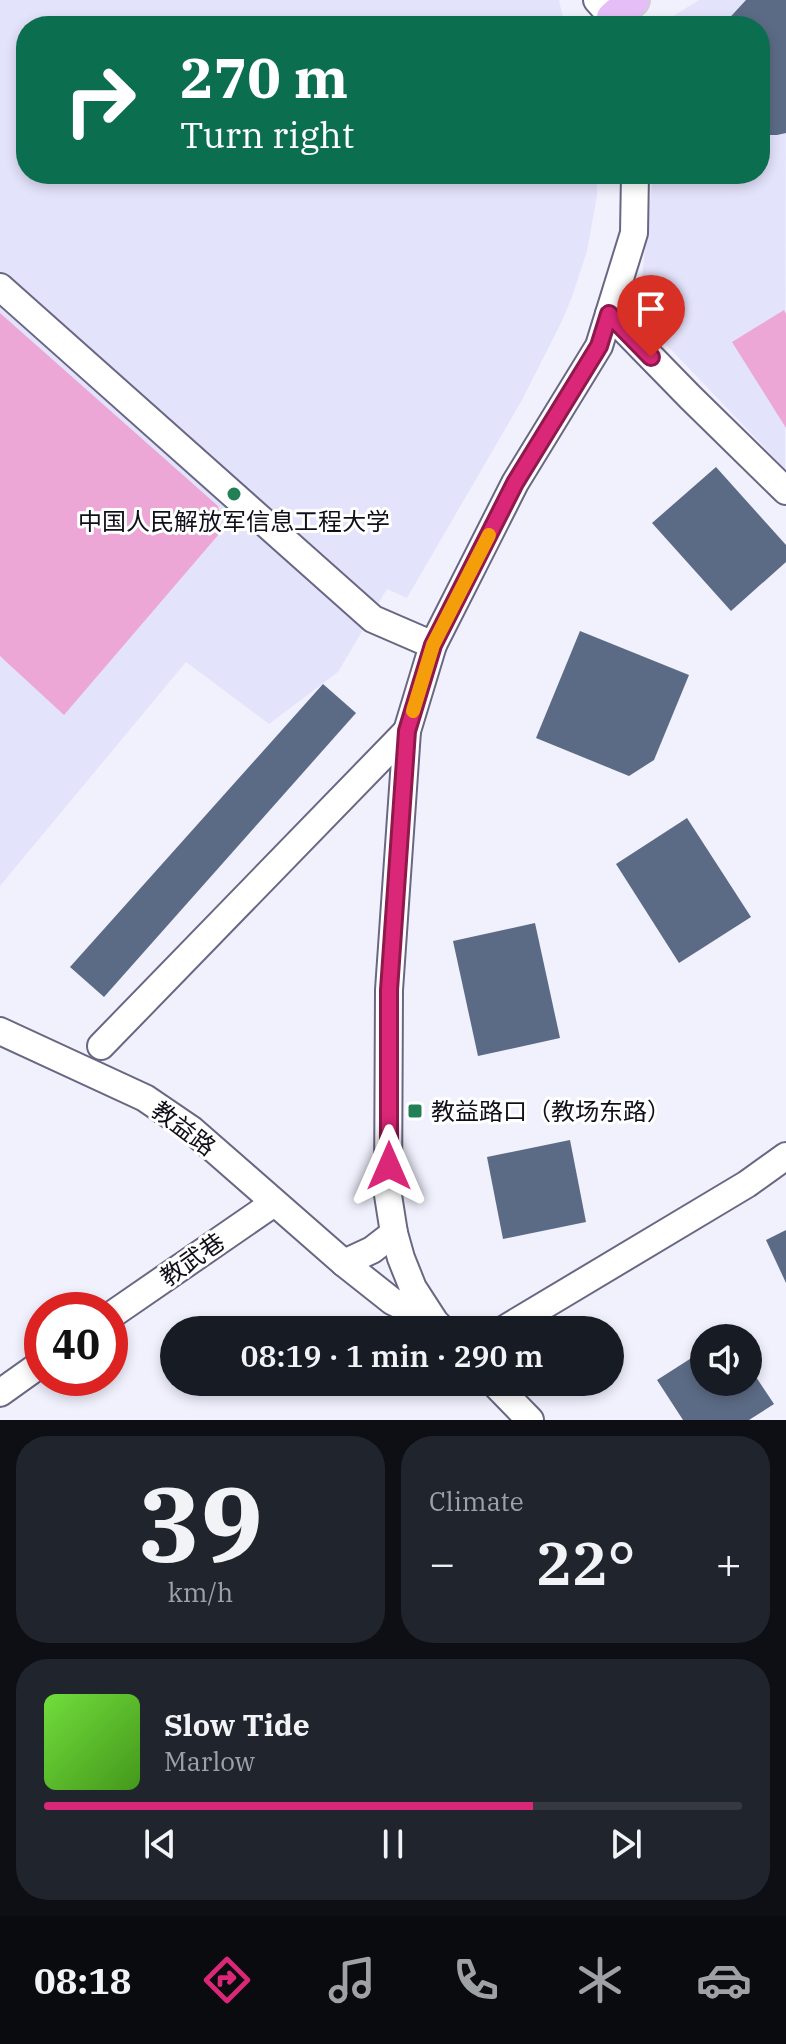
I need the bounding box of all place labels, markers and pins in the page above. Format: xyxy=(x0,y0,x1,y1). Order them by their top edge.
pin xyxy=(617,275,685,357)
marker: 中国人民解放军信息工程大学 xyxy=(225,485,243,503)
place label: 中国人民解放军信息工程大学 xyxy=(78,505,390,537)
place label: 教益路口（教场东路） xyxy=(431,1095,671,1127)
marker: 教益路口（教场东路） xyxy=(406,1102,424,1120)

